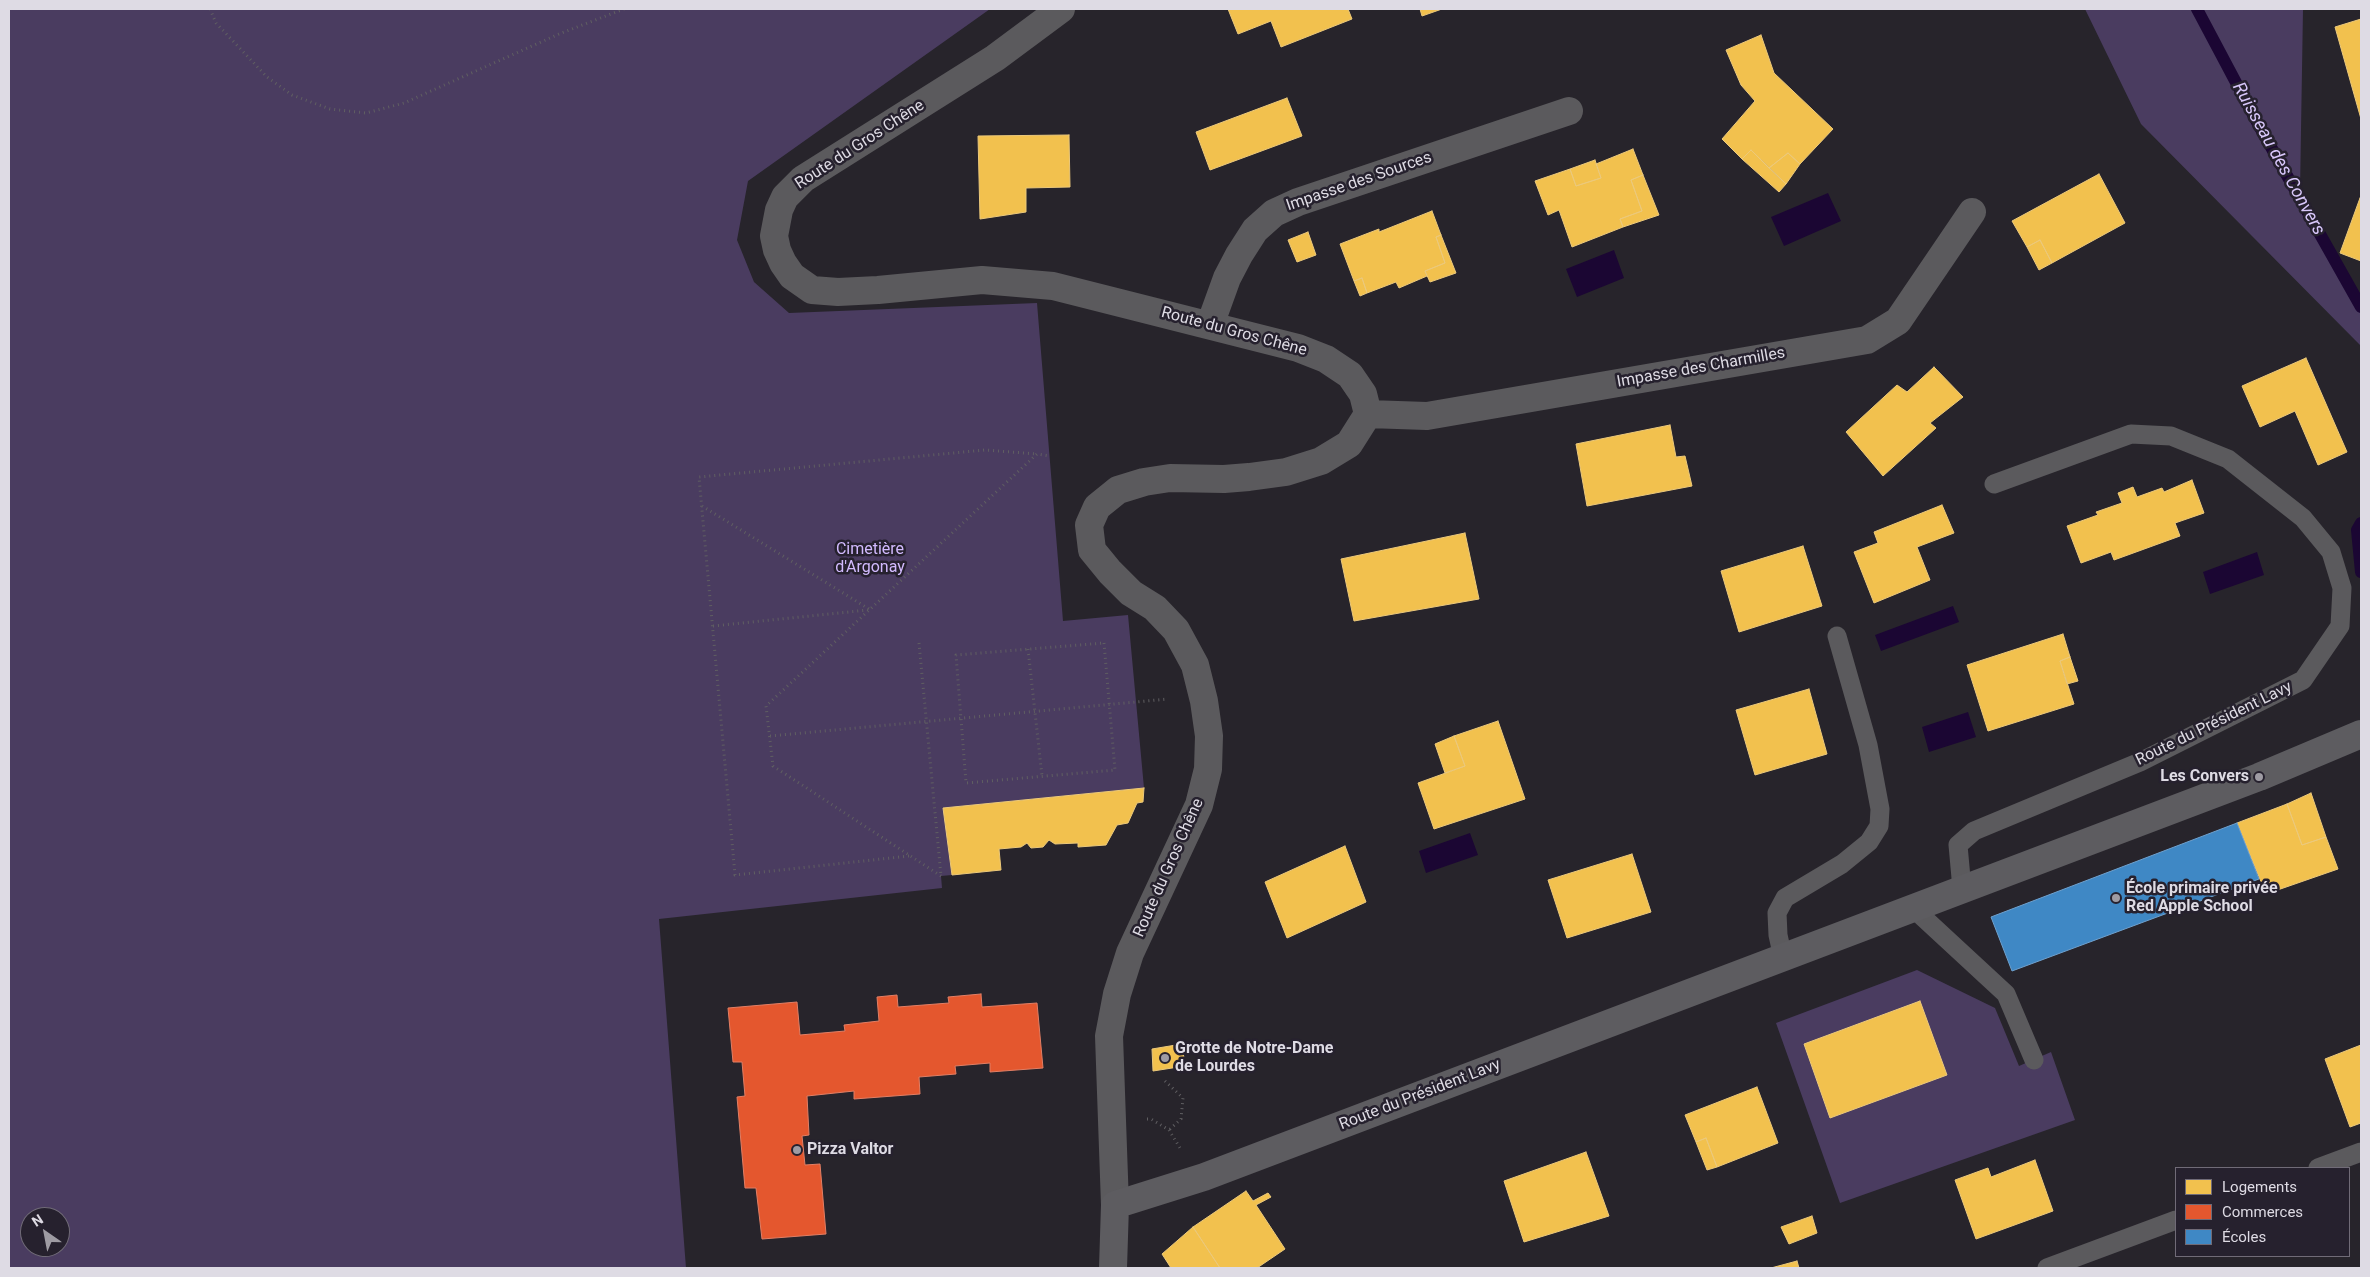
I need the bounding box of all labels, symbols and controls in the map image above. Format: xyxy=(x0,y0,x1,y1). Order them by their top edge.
water label: Ruisseau des Convers xyxy=(2227,79,2329,239)
street label: Route du Gros Chêne xyxy=(792,96,928,194)
street label: Impasse des Sources xyxy=(1284,148,1434,216)
street label: Route du Gros Chêne xyxy=(1159,303,1309,361)
street label: Impasse des Charmilles xyxy=(1615,344,1787,392)
park label: Cimetière d'Argonay xyxy=(835,540,905,578)
street label: Route du Président Lavy xyxy=(2133,678,2295,770)
place label: Les Convers xyxy=(2160,767,2249,787)
marker: Les Convers xyxy=(2253,771,2265,783)
street label: Route du Gros Chêne xyxy=(1130,796,1208,940)
place label: École primaire privée Red Apple School xyxy=(2126,879,2278,917)
marker: École primaire privée Red Apple School xyxy=(2110,892,2122,904)
place label: Grotte de Notre-Dame de Lourdes xyxy=(1175,1039,1333,1077)
marker: Grotte de Notre-Dame de Lourdes xyxy=(1159,1052,1171,1064)
street label: Route du Président Lavy xyxy=(1337,1055,1503,1135)
place label: Pizza Valtor xyxy=(807,1140,893,1160)
marker: Pizza Valtor xyxy=(791,1144,803,1156)
legend xyxy=(2175,1167,2350,1257)
text: Logements xyxy=(2222,1178,2297,1196)
text: Commerces xyxy=(2222,1203,2303,1221)
north arrow xyxy=(20,1207,70,1257)
text: N xyxy=(29,1211,46,1230)
text: Écoles xyxy=(2222,1228,2266,1246)

